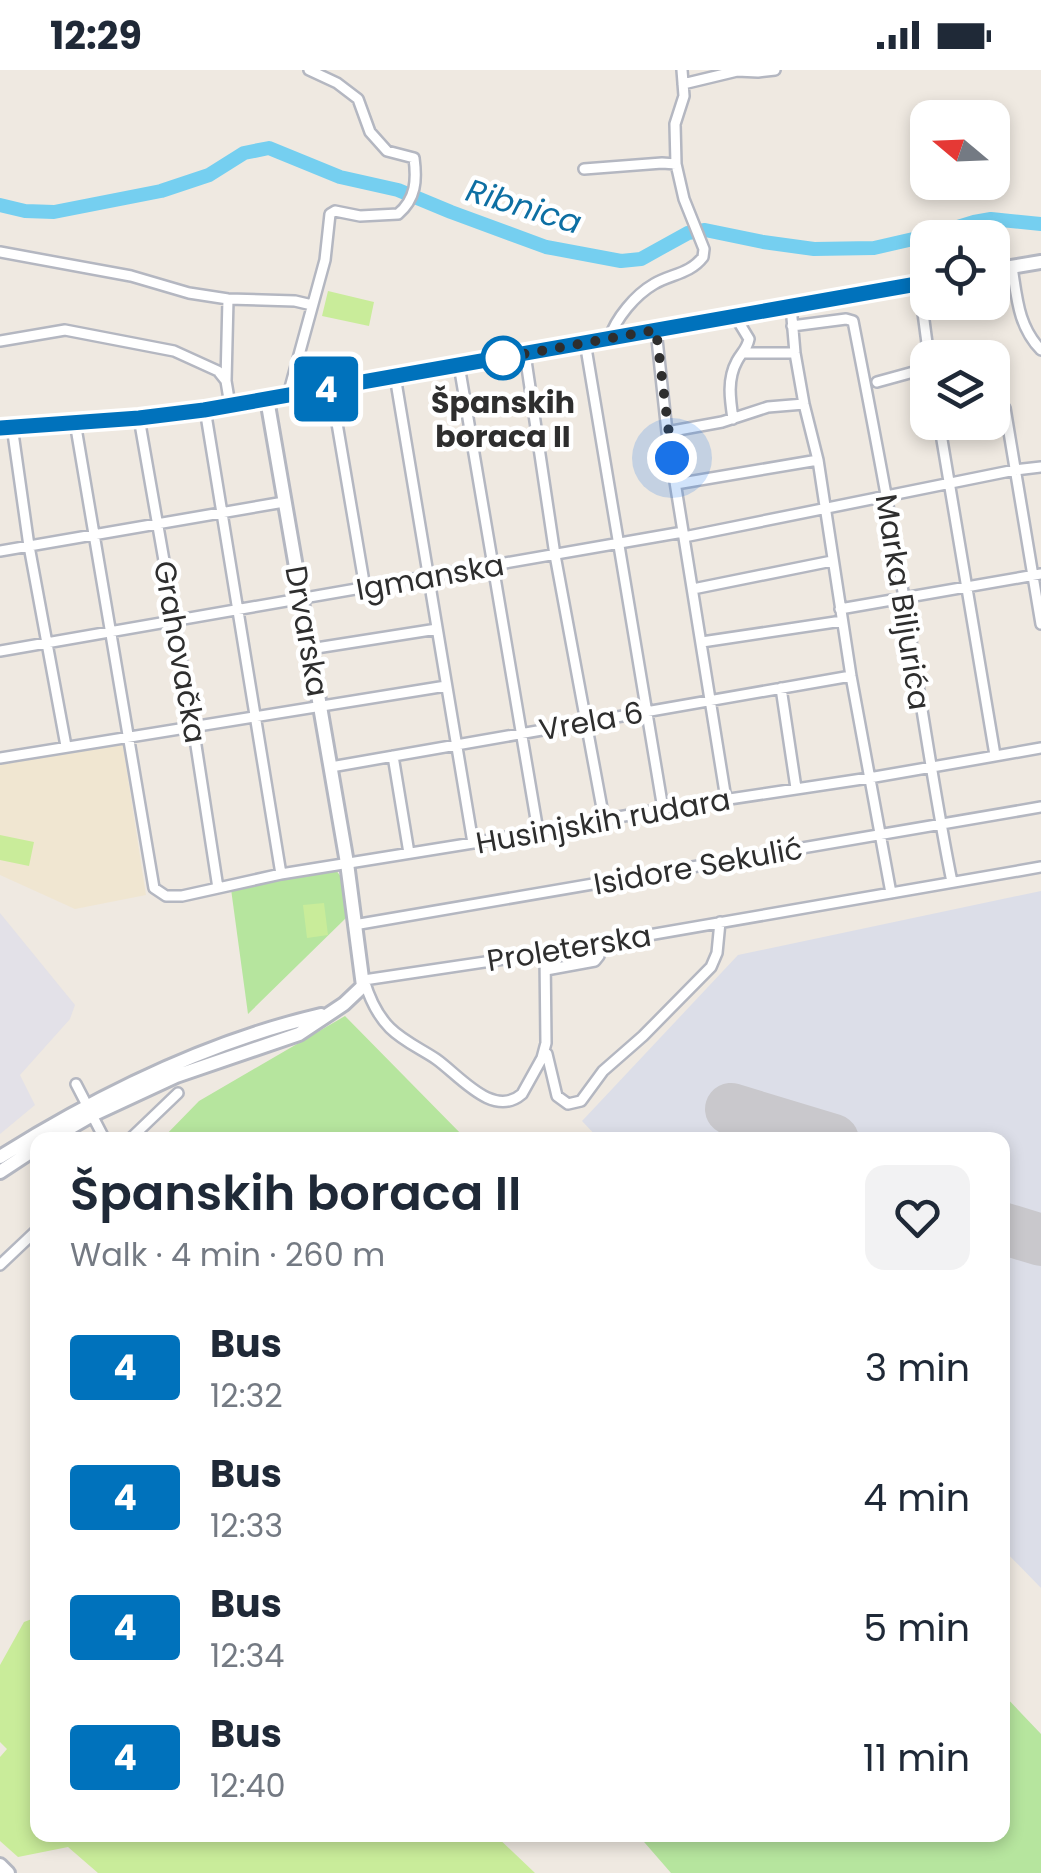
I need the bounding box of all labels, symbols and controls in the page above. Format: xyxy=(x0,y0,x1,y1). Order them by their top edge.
text: 12:29 xyxy=(50,9,142,62)
north arrow xyxy=(910,100,1010,200)
map controls xyxy=(910,100,1010,440)
water label: Ribnica xyxy=(461,167,587,245)
button: locate xyxy=(910,220,1010,320)
marker: Španskih boraca II xyxy=(482,337,524,379)
button: layers xyxy=(910,340,1010,440)
line badge: 4 xyxy=(294,356,358,422)
text: 4 xyxy=(314,365,338,414)
place label: Španskih boraca II xyxy=(431,381,575,458)
your location xyxy=(647,433,697,483)
street label: Marka Biljurića xyxy=(865,491,941,713)
street label: Igmanska xyxy=(353,543,507,611)
street label: Grahovačka xyxy=(143,558,217,746)
street label: Drvarska xyxy=(274,562,340,700)
street label: Vrela 6 xyxy=(536,691,646,751)
street label: Husinjskih rudara xyxy=(472,777,734,865)
street label: Isidore Sekulić xyxy=(590,826,806,906)
street label: Proleterska xyxy=(484,914,654,982)
text: Španskih boraca II xyxy=(70,1160,521,1227)
button: heart xyxy=(865,1165,970,1270)
text: Walk · 4 min · 260 m xyxy=(70,1232,385,1277)
text: Bus xyxy=(210,1317,282,1370)
text: 3 min xyxy=(865,1341,970,1394)
text: 4 xyxy=(113,1343,137,1392)
text: 12:32 xyxy=(210,1373,283,1418)
text: Bus xyxy=(210,1447,282,1500)
text: 4 min xyxy=(863,1471,970,1524)
text: 4 xyxy=(113,1473,137,1522)
text: 12:33 xyxy=(210,1503,283,1548)
text: Bus xyxy=(210,1577,282,1630)
text: 5 min xyxy=(863,1601,970,1654)
text: 4 xyxy=(113,1603,137,1652)
text: 12:34 xyxy=(210,1633,284,1678)
text: Bus xyxy=(210,1707,282,1760)
text: 11 min xyxy=(863,1731,970,1784)
text: 4 xyxy=(113,1733,137,1782)
text: 12:40 xyxy=(210,1763,286,1808)

